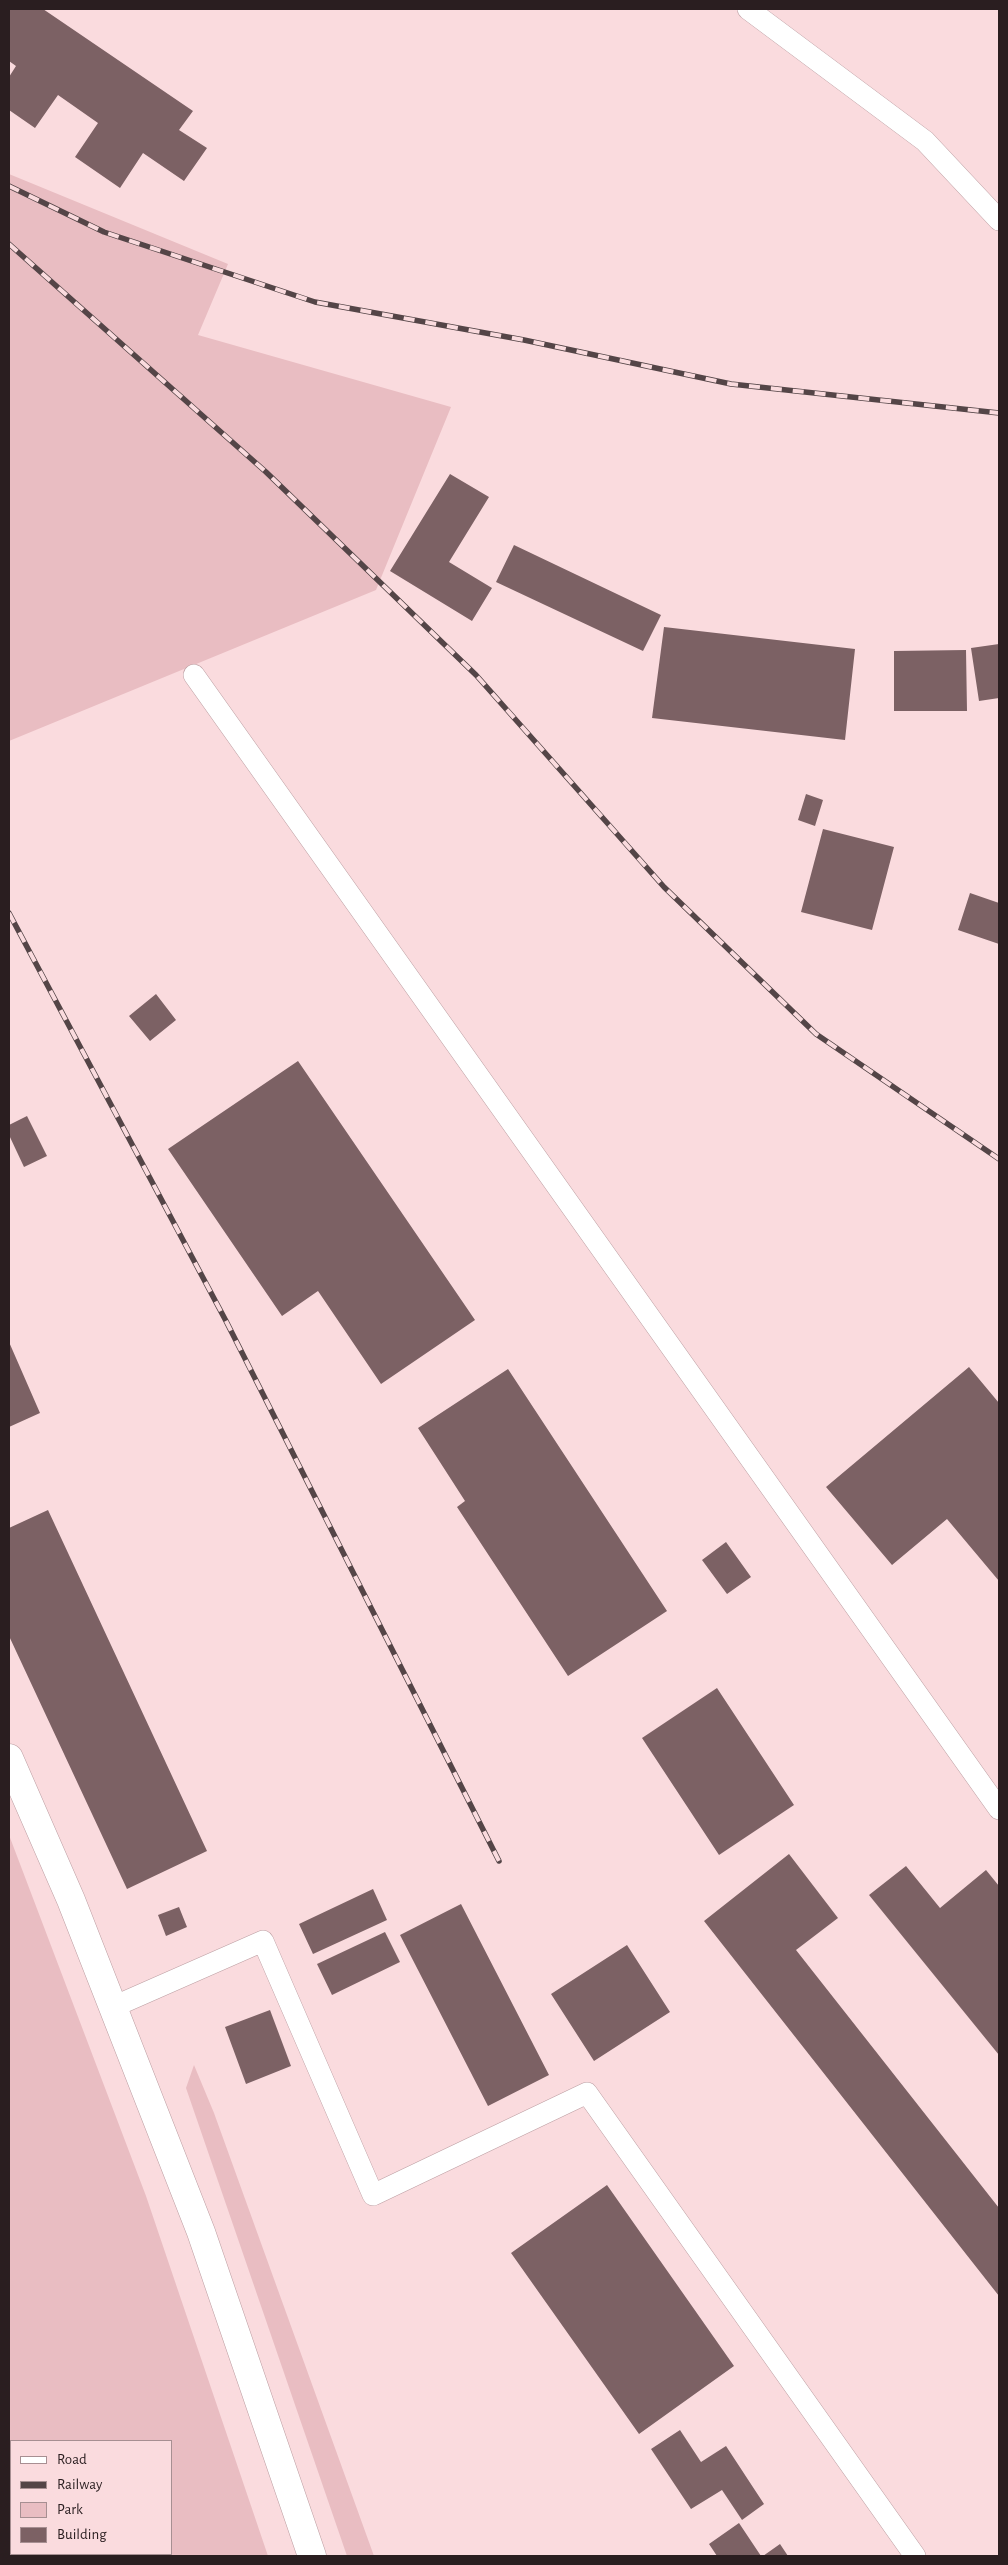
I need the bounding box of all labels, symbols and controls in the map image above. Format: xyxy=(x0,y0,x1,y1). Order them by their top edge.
legend xyxy=(10,2440,172,2555)
text: Road xyxy=(57,2452,87,2467)
text: Railway xyxy=(57,2477,102,2492)
text: Park xyxy=(57,2502,83,2517)
text: Building xyxy=(57,2527,107,2542)

